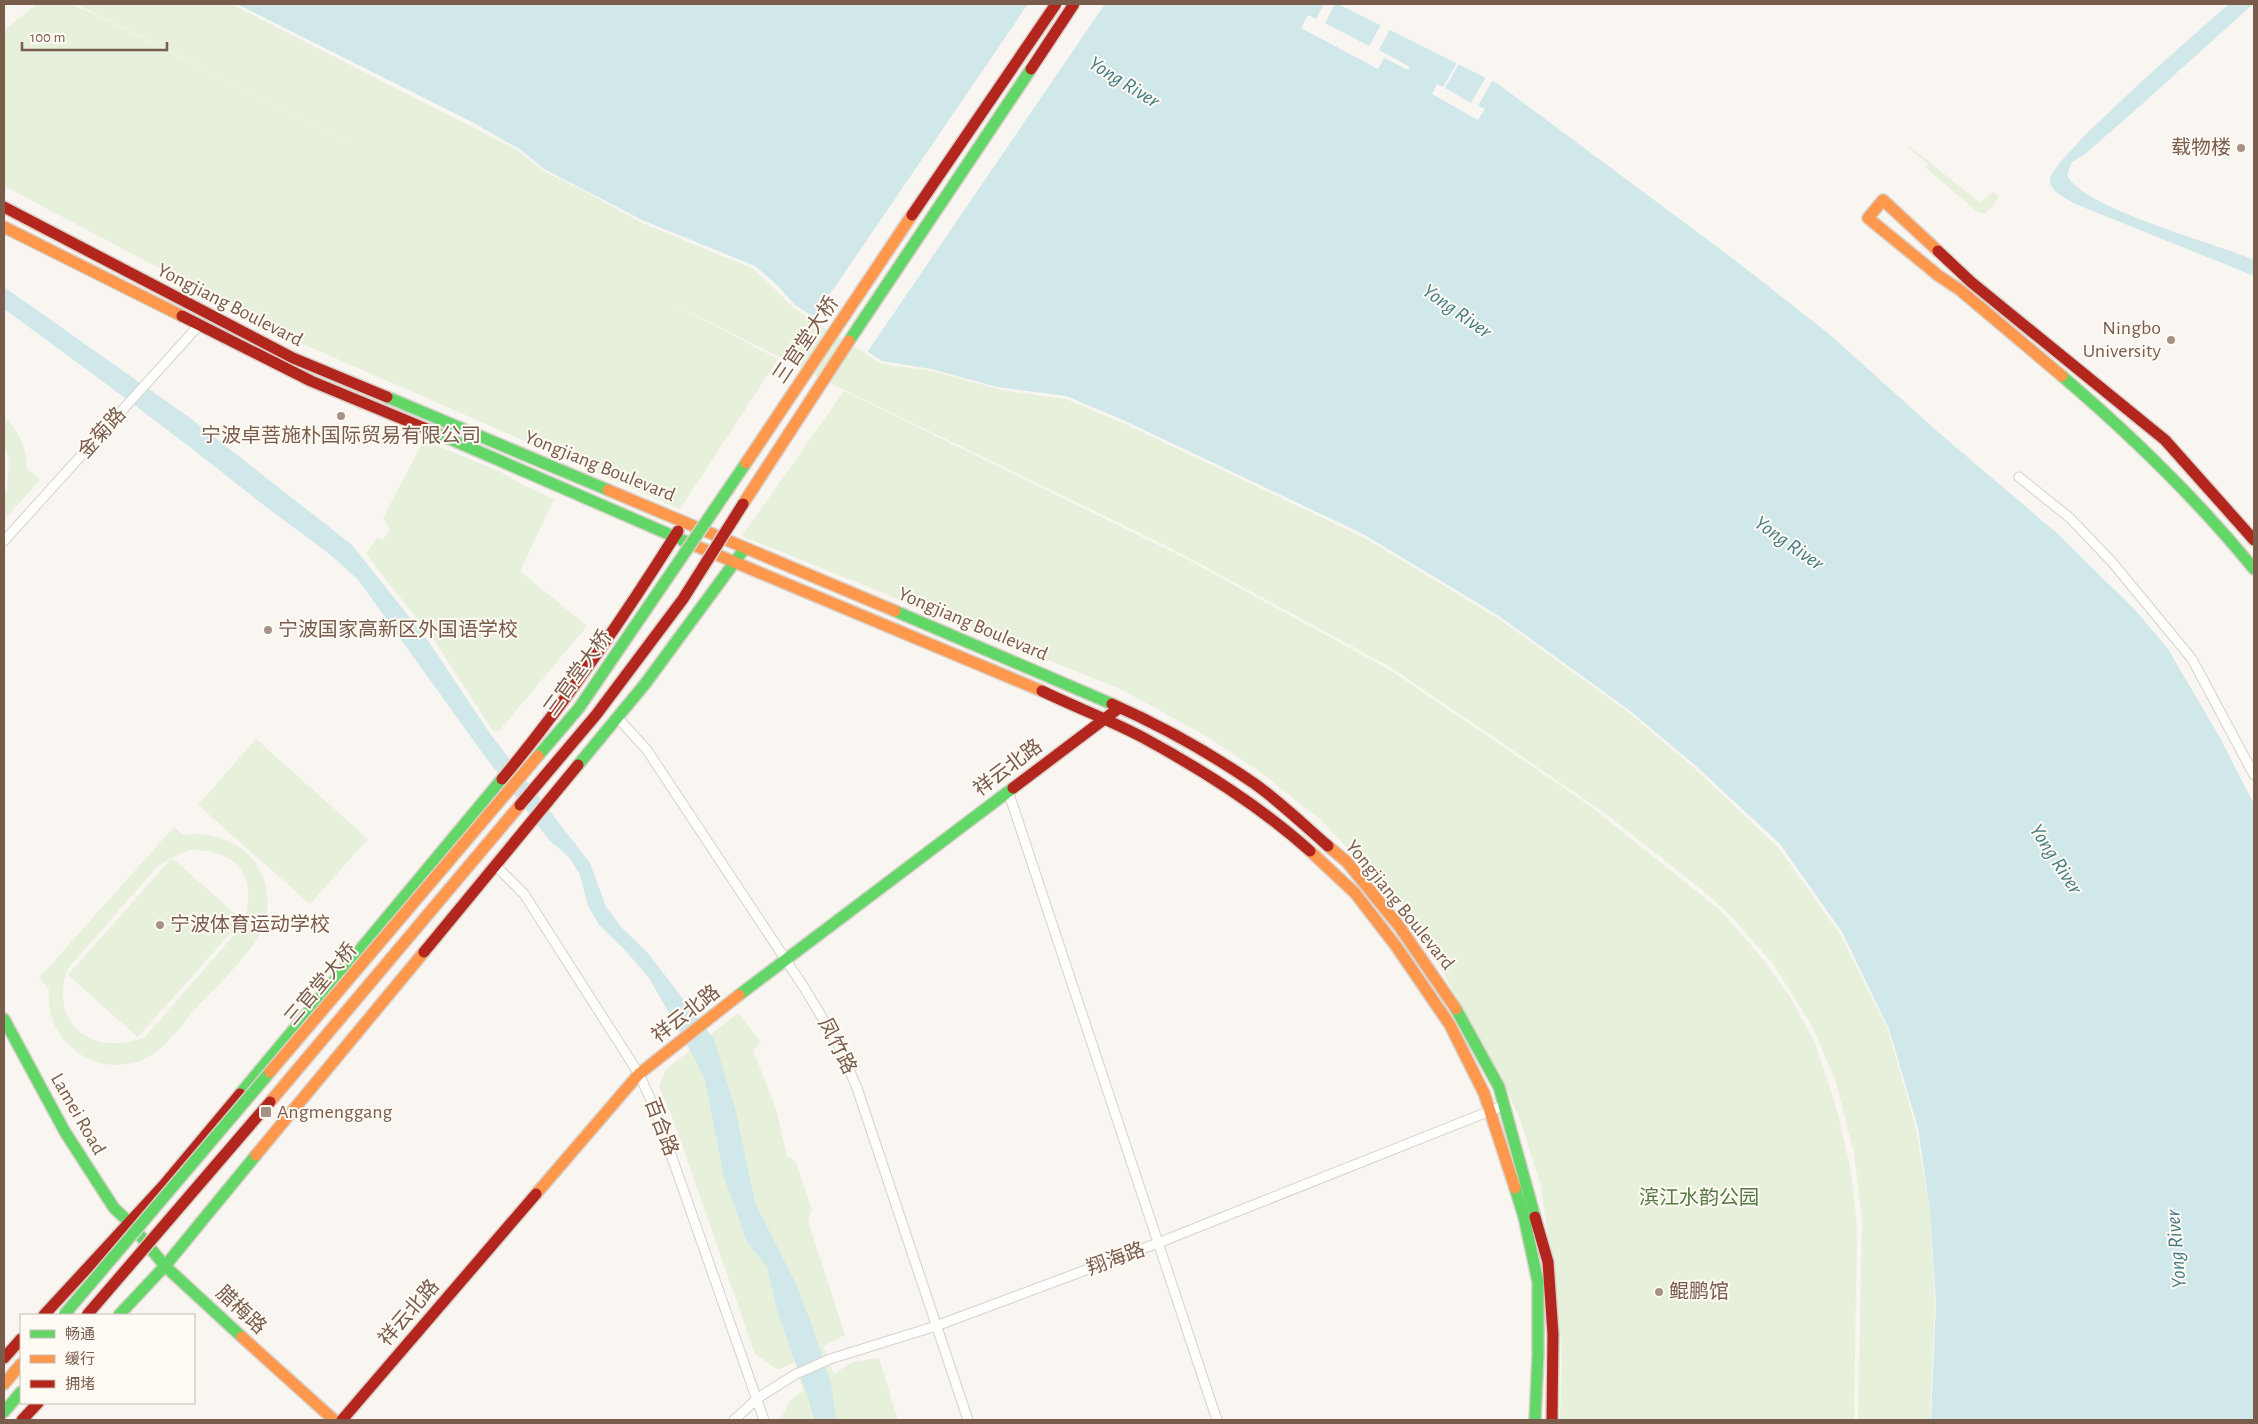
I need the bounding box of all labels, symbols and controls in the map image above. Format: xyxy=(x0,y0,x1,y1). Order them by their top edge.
scale bar xyxy=(22,20,168,52)
text: 100 m xyxy=(30,30,65,45)
water label: Yong River xyxy=(1085,52,1164,112)
place label: 载物楼 xyxy=(2171,137,2231,158)
marker: 载物楼 xyxy=(2235,142,2247,154)
street label: Yongjiang Boulevard xyxy=(154,260,306,350)
water label: Yong River xyxy=(1419,280,1496,343)
street label: 三官堂大桥 xyxy=(769,292,842,387)
place label: Ningbo University xyxy=(2083,318,2161,361)
marker: Ningbo University xyxy=(2165,334,2177,346)
street label: 金菊路 xyxy=(74,403,130,462)
marker: 宁波卓菩施朴国际贸易有限公司 xyxy=(335,410,347,422)
place label: 宁波卓菩施朴国际贸易有限公司 xyxy=(201,425,481,446)
street label: Yongjiang Boulevard xyxy=(522,427,678,505)
water label: Yong River xyxy=(1751,512,1828,575)
street label: Yongjiang Boulevard xyxy=(895,583,1051,665)
place label: 宁波国家高新区外国语学校 xyxy=(278,618,518,640)
marker: 宁波国家高新区外国语学校 xyxy=(262,624,274,636)
street label: 三官堂大桥 xyxy=(540,626,615,719)
street label: 祥云北路 xyxy=(969,735,1046,800)
water label: Yong River xyxy=(2026,820,2087,899)
street label: Yongjiang Boulevard xyxy=(1342,836,1458,974)
place label: 宁波体育运动学校 xyxy=(170,913,330,935)
marker: 宁波体育运动学校 xyxy=(154,919,166,931)
street label: 三官堂大桥 xyxy=(280,939,361,1029)
street label: 祥云北路 xyxy=(648,981,724,1047)
street label: 凤竹路 xyxy=(814,1014,860,1077)
street label: Lamei Road xyxy=(47,1070,109,1158)
street label: 百合路 xyxy=(641,1095,682,1159)
place label: Angmenggang xyxy=(277,1102,393,1122)
marker: Angmenggang xyxy=(259,1105,273,1119)
park label: 滨江水韵公园 xyxy=(1639,1186,1759,1208)
water label: Yong River xyxy=(2162,1208,2190,1289)
street label: 翔海路 xyxy=(1084,1238,1148,1279)
street label: 祥云北路 xyxy=(374,1276,443,1350)
place label: 鲲鹏馆 xyxy=(1669,1280,1729,1302)
street label: 腊梅路 xyxy=(212,1281,270,1338)
marker: 鲲鹏馆 xyxy=(1653,1286,1665,1298)
legend xyxy=(20,1314,195,1404)
text: 畅通 xyxy=(65,1326,95,1342)
text: 缓行 xyxy=(65,1351,95,1367)
text: 拥堵 xyxy=(65,1376,95,1392)

